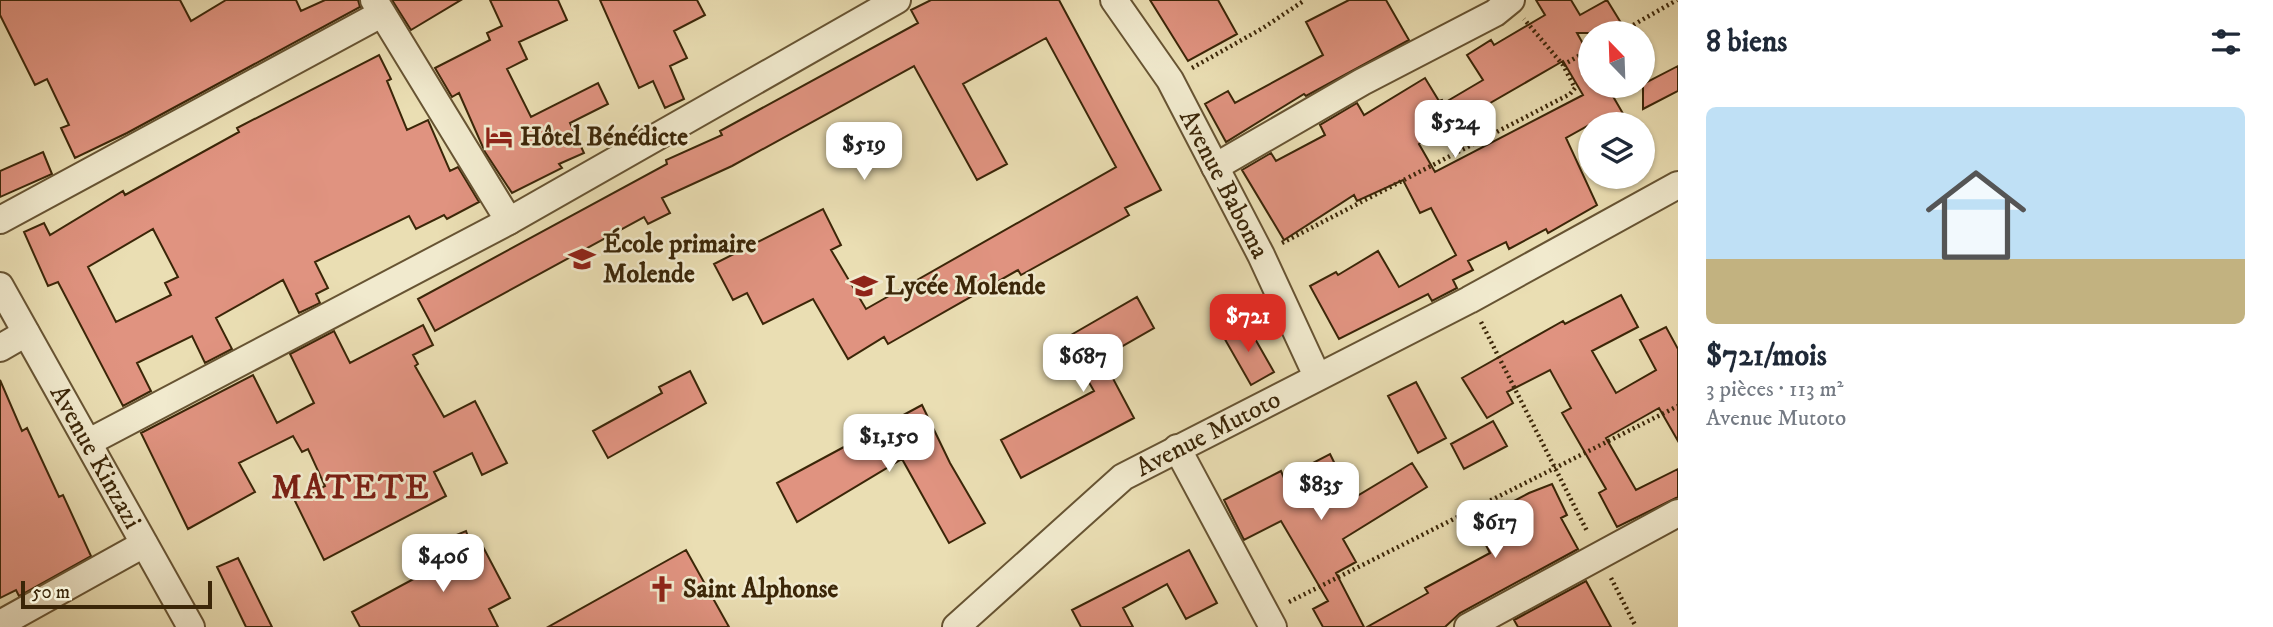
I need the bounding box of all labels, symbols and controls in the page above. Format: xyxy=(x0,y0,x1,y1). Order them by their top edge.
north arrow xyxy=(1578,21,1656,98)
map controls xyxy=(1578,21,1655,189)
icon: filters xyxy=(2207,23,2245,61)
text: 8 biens xyxy=(1706,24,1787,61)
pin: $524 xyxy=(1414,100,1496,160)
street label: Avenue Baboma xyxy=(1172,104,1277,264)
text: $524 xyxy=(1431,108,1479,137)
button: layers xyxy=(1578,112,1655,189)
place label: Hôtel Bénédicte xyxy=(520,121,688,154)
hotel icon: Hôtel Bénédicte xyxy=(484,122,514,152)
pin: $519 xyxy=(823,122,905,182)
text: $519 xyxy=(842,130,886,159)
icon: home xyxy=(1913,152,2039,278)
place label: École primaire Molende xyxy=(603,227,756,291)
school or university icon: École primaire Molende xyxy=(567,244,597,274)
place label: Lycée Molende xyxy=(885,270,1046,303)
school or university icon: Lycée Molende xyxy=(849,271,879,301)
pin: $721 xyxy=(1207,294,1289,354)
text: $721 xyxy=(1226,302,1270,331)
pin: $687 xyxy=(1042,334,1124,394)
text: $721/mois xyxy=(1706,338,1827,375)
text: $687 xyxy=(1059,342,1107,371)
text: 3 pièces · 113 m² xyxy=(1706,375,1843,404)
street label: Avenue Kinzazi xyxy=(42,379,149,535)
street label: Avenue Mutoto xyxy=(1130,383,1286,484)
text: Avenue Mutoto xyxy=(1706,404,1846,433)
pin: $1,150 xyxy=(832,414,946,474)
text: $1,150 xyxy=(859,422,919,451)
pin: $835 xyxy=(1280,462,1362,522)
district label: MATETE xyxy=(271,468,431,509)
text: $835 xyxy=(1299,470,1343,499)
pin: $617 xyxy=(1454,500,1536,560)
text: $617 xyxy=(1473,508,1517,537)
pin: $406 xyxy=(402,534,484,594)
text: $406 xyxy=(418,542,468,571)
place label: Saint Alphonse xyxy=(683,573,838,606)
church icon: Saint Alphonse xyxy=(647,574,677,604)
scale bar xyxy=(21,578,212,610)
text: 50 m xyxy=(32,581,70,604)

